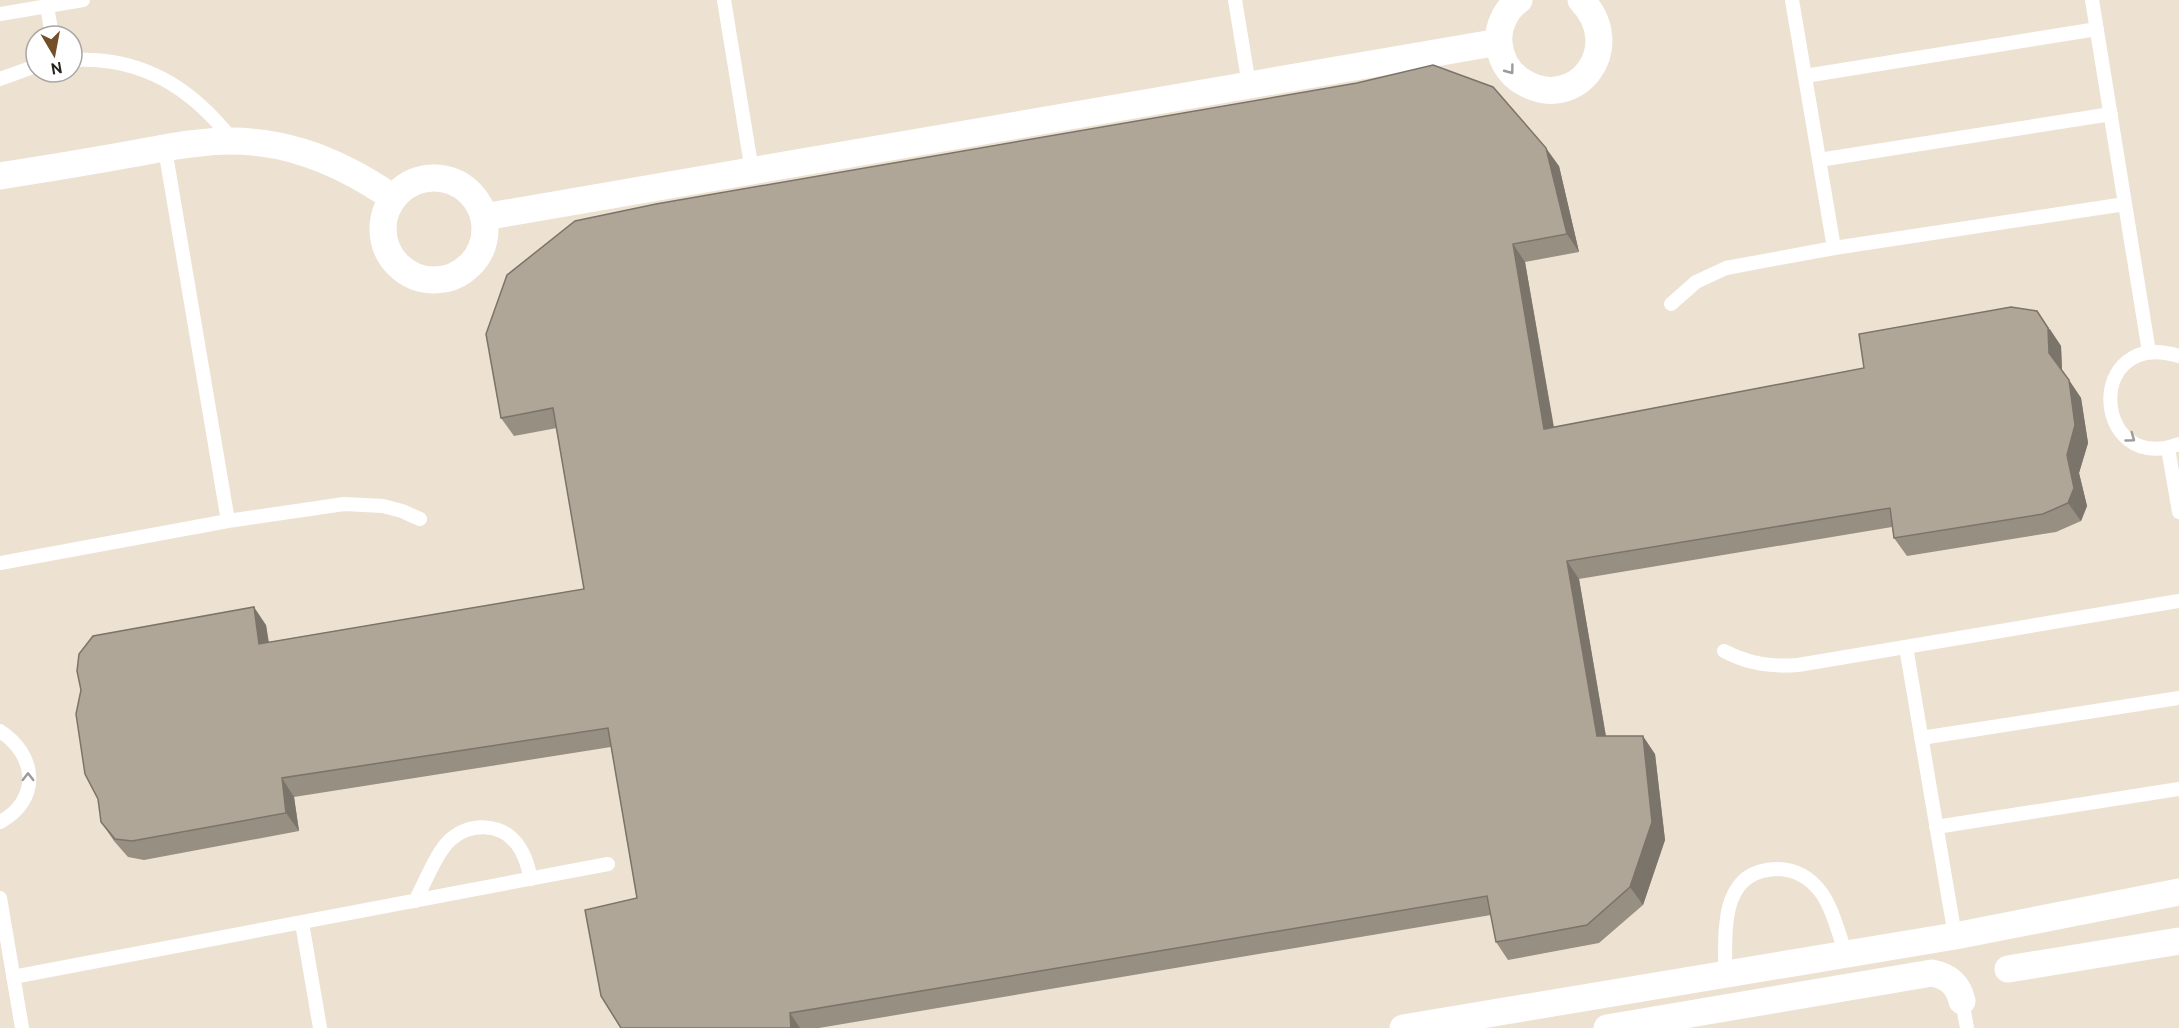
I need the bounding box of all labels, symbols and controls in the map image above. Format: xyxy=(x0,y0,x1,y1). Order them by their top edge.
north arrow xyxy=(24,24,84,84)
text: N xyxy=(49,56,64,78)
one-way arrow xyxy=(1503,63,1514,74)
one-way arrow xyxy=(2124,431,2135,442)
one-way arrow xyxy=(22,772,34,781)

